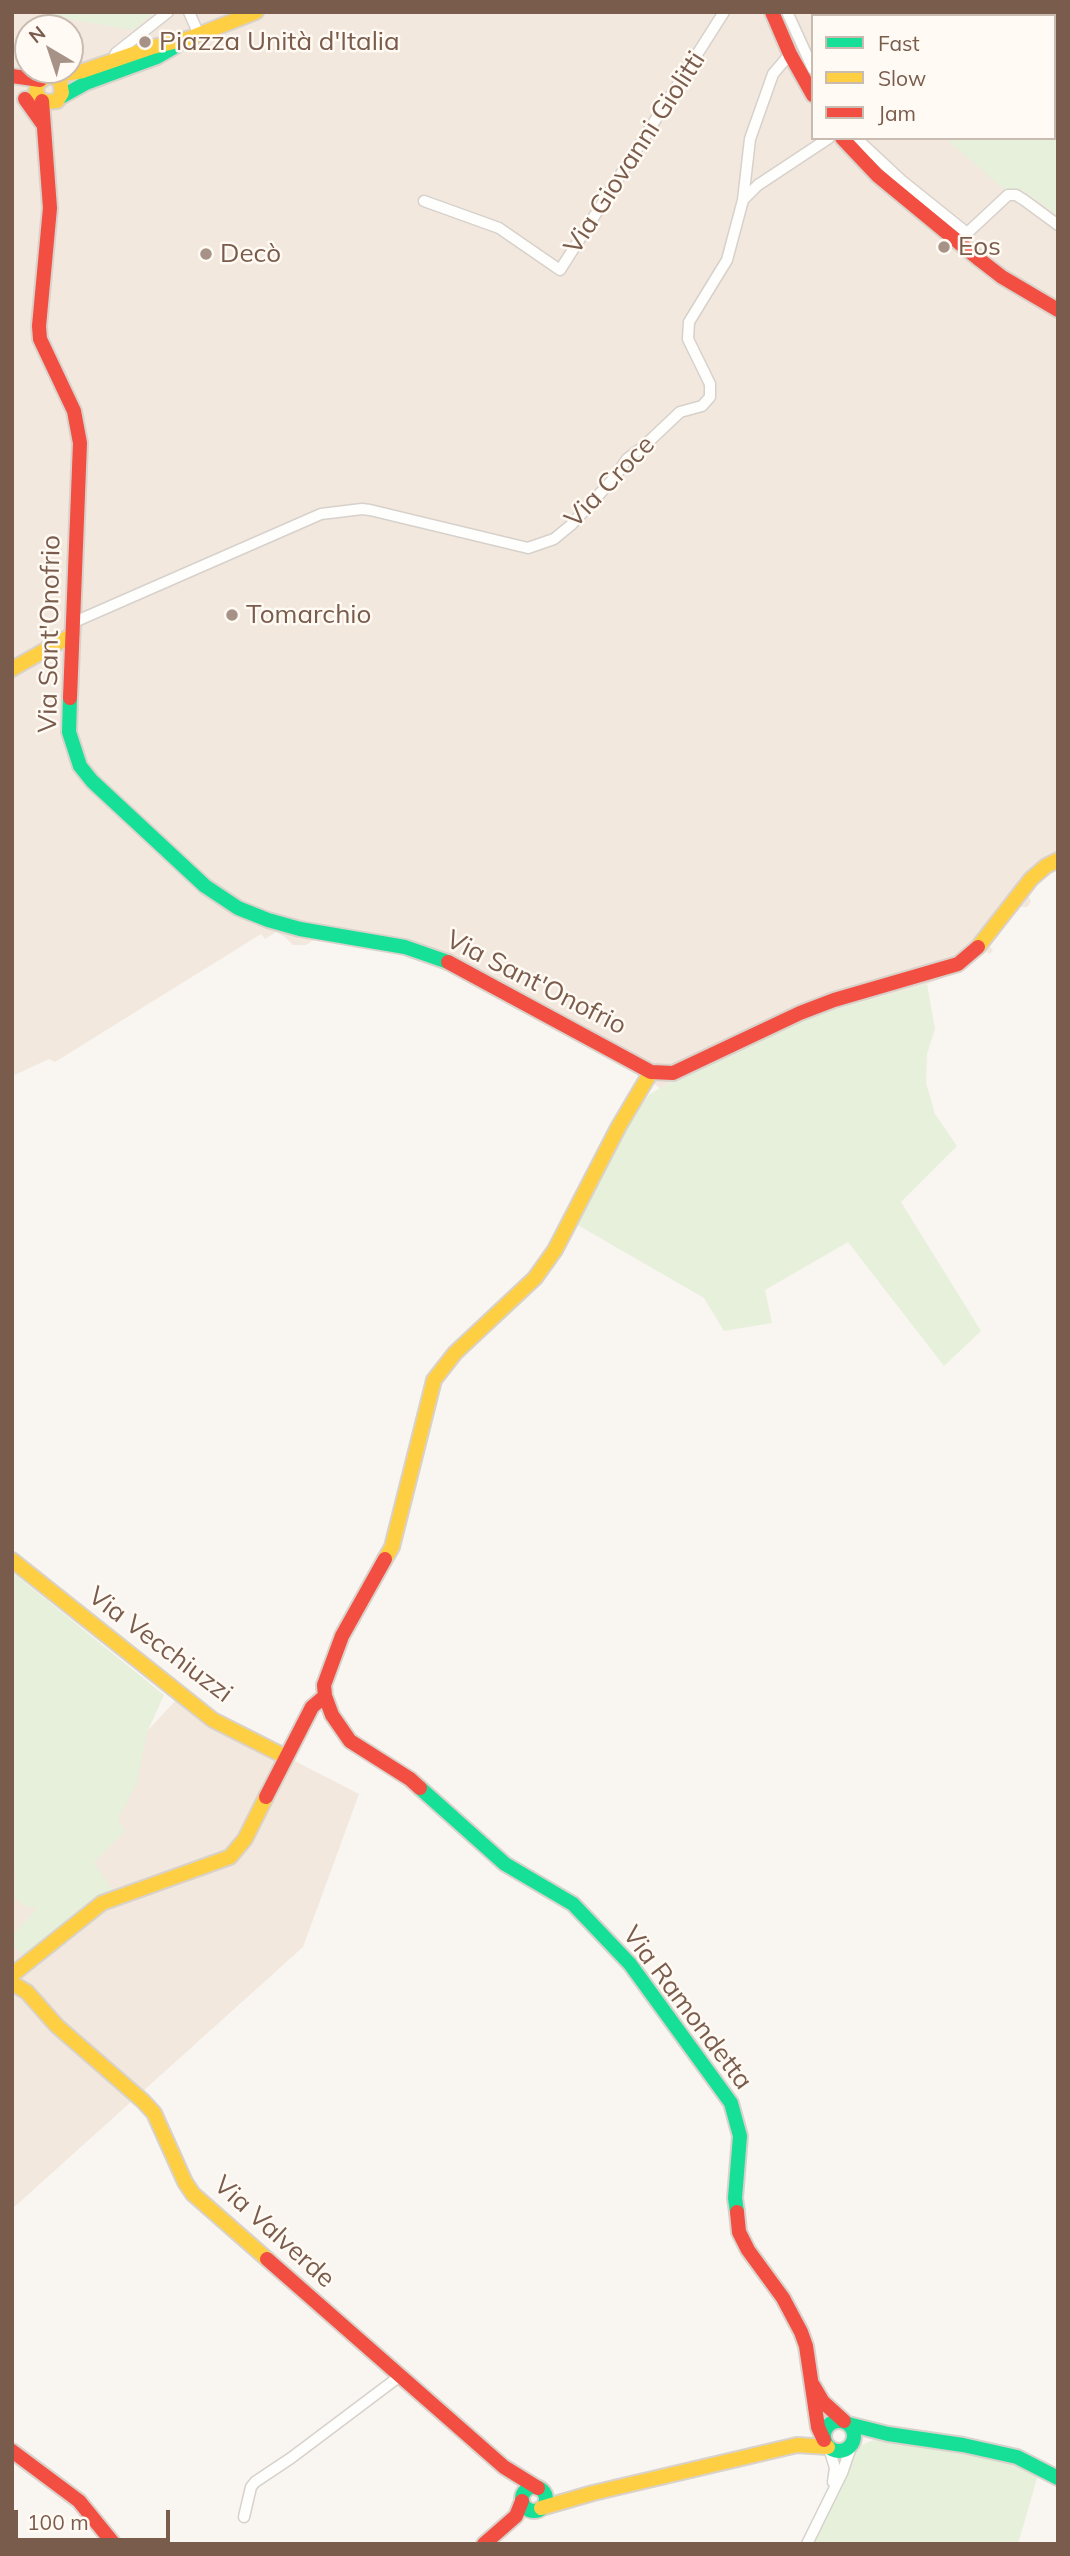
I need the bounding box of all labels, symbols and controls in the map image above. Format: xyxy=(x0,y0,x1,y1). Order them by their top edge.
north arrow xyxy=(14,14,84,84)
legend xyxy=(811,14,1056,140)
text: N xyxy=(24,20,50,48)
place label: Piazza Unità d'Italia xyxy=(159,26,400,58)
text: Fast xyxy=(878,30,920,56)
marker: Piazza Unità d'Italia xyxy=(137,34,153,50)
street label: Via Giovanni Giolitti xyxy=(558,46,712,260)
text: Slow xyxy=(878,65,926,91)
text: Jam xyxy=(878,100,916,126)
place label: Eos xyxy=(958,231,1001,263)
place label: Decò xyxy=(220,238,281,270)
marker: Eos xyxy=(936,239,952,255)
marker: Decò xyxy=(198,246,214,262)
street label: Via Croce xyxy=(559,430,661,534)
street label: Via Sant'Onofrio xyxy=(33,535,67,733)
place label: Tomarchio xyxy=(246,599,371,631)
marker: Tomarchio xyxy=(224,607,240,623)
street label: Via Sant'Onofrio xyxy=(441,924,631,1042)
street label: Via Vecchiuzzi xyxy=(82,1581,238,1709)
street label: Via Ramondetta xyxy=(615,1920,759,2096)
street label: Via Valverde xyxy=(207,2170,341,2294)
scale bar xyxy=(18,2496,173,2540)
text: 100 m xyxy=(27,2509,89,2535)

